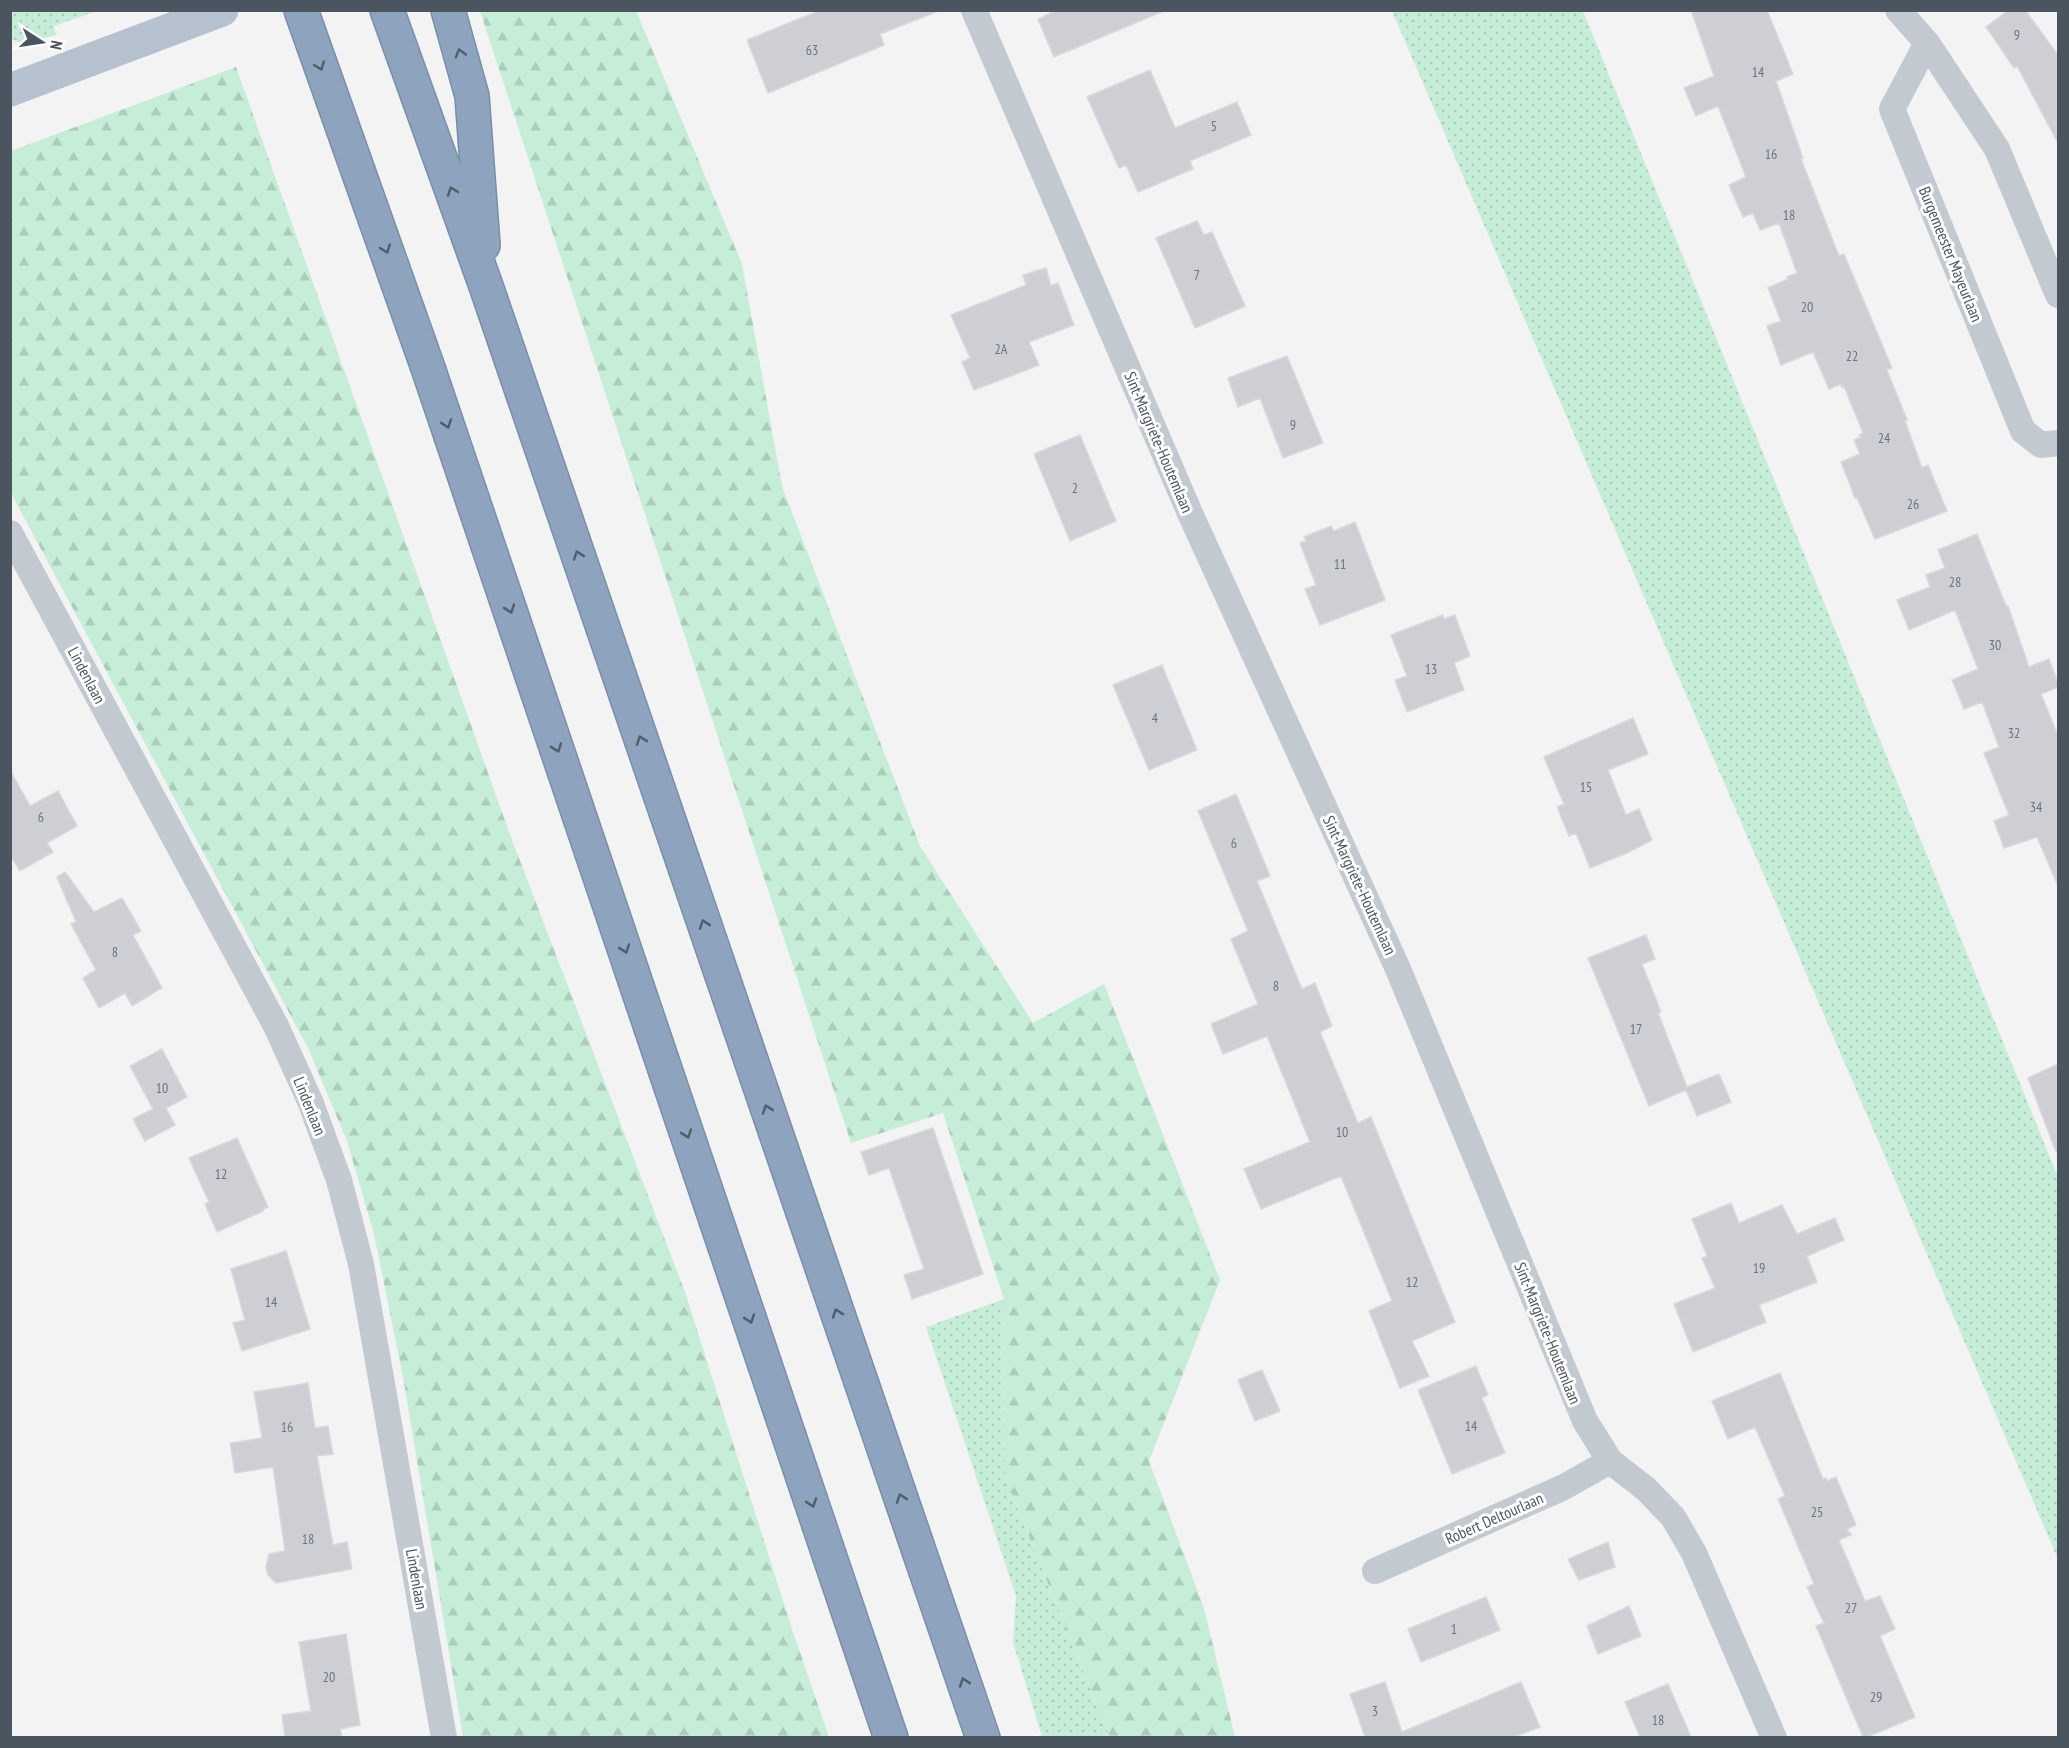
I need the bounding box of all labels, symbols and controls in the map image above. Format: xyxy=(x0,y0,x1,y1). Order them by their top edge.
north arrow xyxy=(12,12,72,72)
house number: 9 xyxy=(2014,26,2020,44)
text: N xyxy=(46,39,67,51)
house number: 63 xyxy=(806,41,818,59)
one-way arrow xyxy=(455,48,467,59)
one-way arrow xyxy=(313,60,326,70)
house number: 14 xyxy=(1752,63,1765,81)
house number: 5 xyxy=(1211,117,1217,135)
house number: 16 xyxy=(1765,145,1777,163)
street label: Burgemeester Mayeurlaan xyxy=(1915,183,1987,325)
one-way arrow xyxy=(446,187,459,197)
house number: 18 xyxy=(1783,206,1795,224)
one-way arrow xyxy=(378,243,391,254)
house number: 7 xyxy=(1194,266,1200,284)
house number: 20 xyxy=(1801,298,1813,316)
house number: 2A xyxy=(995,340,1008,358)
house number: 22 xyxy=(1846,347,1858,365)
street label: Sint-Margriete-Houtemlaan xyxy=(1120,369,1198,515)
house number: 9 xyxy=(1290,416,1296,434)
one-way arrow xyxy=(440,418,453,429)
house number: 24 xyxy=(1878,429,1891,447)
house number: 2 xyxy=(1072,479,1078,497)
house number: 26 xyxy=(1907,495,1919,513)
one-way arrow xyxy=(572,550,585,561)
house number: 11 xyxy=(1334,555,1346,573)
house number: 28 xyxy=(1949,573,1961,591)
one-way arrow xyxy=(502,603,515,613)
house number: 30 xyxy=(1989,636,2001,654)
street label: Lindenlaan xyxy=(64,643,110,707)
house number: 13 xyxy=(1425,660,1437,678)
house number: 4 xyxy=(1152,709,1159,727)
house number: 32 xyxy=(2008,724,2020,742)
one-way arrow xyxy=(636,735,648,746)
one-way arrow xyxy=(549,742,562,752)
house number: 15 xyxy=(1580,778,1592,796)
house number: 34 xyxy=(2030,798,2043,816)
house number: 6 xyxy=(38,808,44,826)
street label: Sint-Margriete-Houtemlaan xyxy=(1319,812,1401,958)
house number: 6 xyxy=(1231,834,1237,852)
one-way arrow xyxy=(699,919,712,930)
house number: 8 xyxy=(112,943,118,961)
one-way arrow xyxy=(617,943,630,954)
house number: 8 xyxy=(1273,977,1279,995)
house number: 17 xyxy=(1630,1020,1642,1038)
street label: Lindenlaan xyxy=(289,1074,331,1138)
house number: 10 xyxy=(156,1079,168,1097)
one-way arrow xyxy=(762,1104,775,1115)
house number: 10 xyxy=(1336,1123,1348,1141)
one-way arrow xyxy=(680,1128,693,1139)
house number: 12 xyxy=(215,1165,227,1183)
street label: Sint-Margriete-Houtemlaan xyxy=(1510,1259,1586,1407)
house number: 19 xyxy=(1753,1259,1765,1277)
house number: 12 xyxy=(1406,1273,1418,1291)
house number: 14 xyxy=(265,1293,278,1311)
one-way arrow xyxy=(832,1308,845,1319)
one-way arrow xyxy=(742,1313,755,1324)
house number: 14 xyxy=(1465,1417,1478,1435)
house number: 16 xyxy=(281,1418,293,1436)
street label: Robert Deltourlaan xyxy=(1442,1488,1546,1548)
one-way arrow xyxy=(895,1493,908,1504)
one-way arrow xyxy=(805,1497,817,1508)
house number: 25 xyxy=(1811,1503,1823,1521)
house number: 18 xyxy=(302,1530,314,1548)
street label: Lindenlaan xyxy=(402,1547,432,1611)
house number: 27 xyxy=(1845,1599,1857,1617)
house number: 1 xyxy=(1451,1620,1457,1638)
house number: 20 xyxy=(323,1668,335,1686)
one-way arrow xyxy=(958,1677,971,1688)
house number: 29 xyxy=(1870,1688,1882,1706)
house number: 3 xyxy=(1372,1702,1378,1720)
house number: 18 xyxy=(1652,1711,1664,1729)

